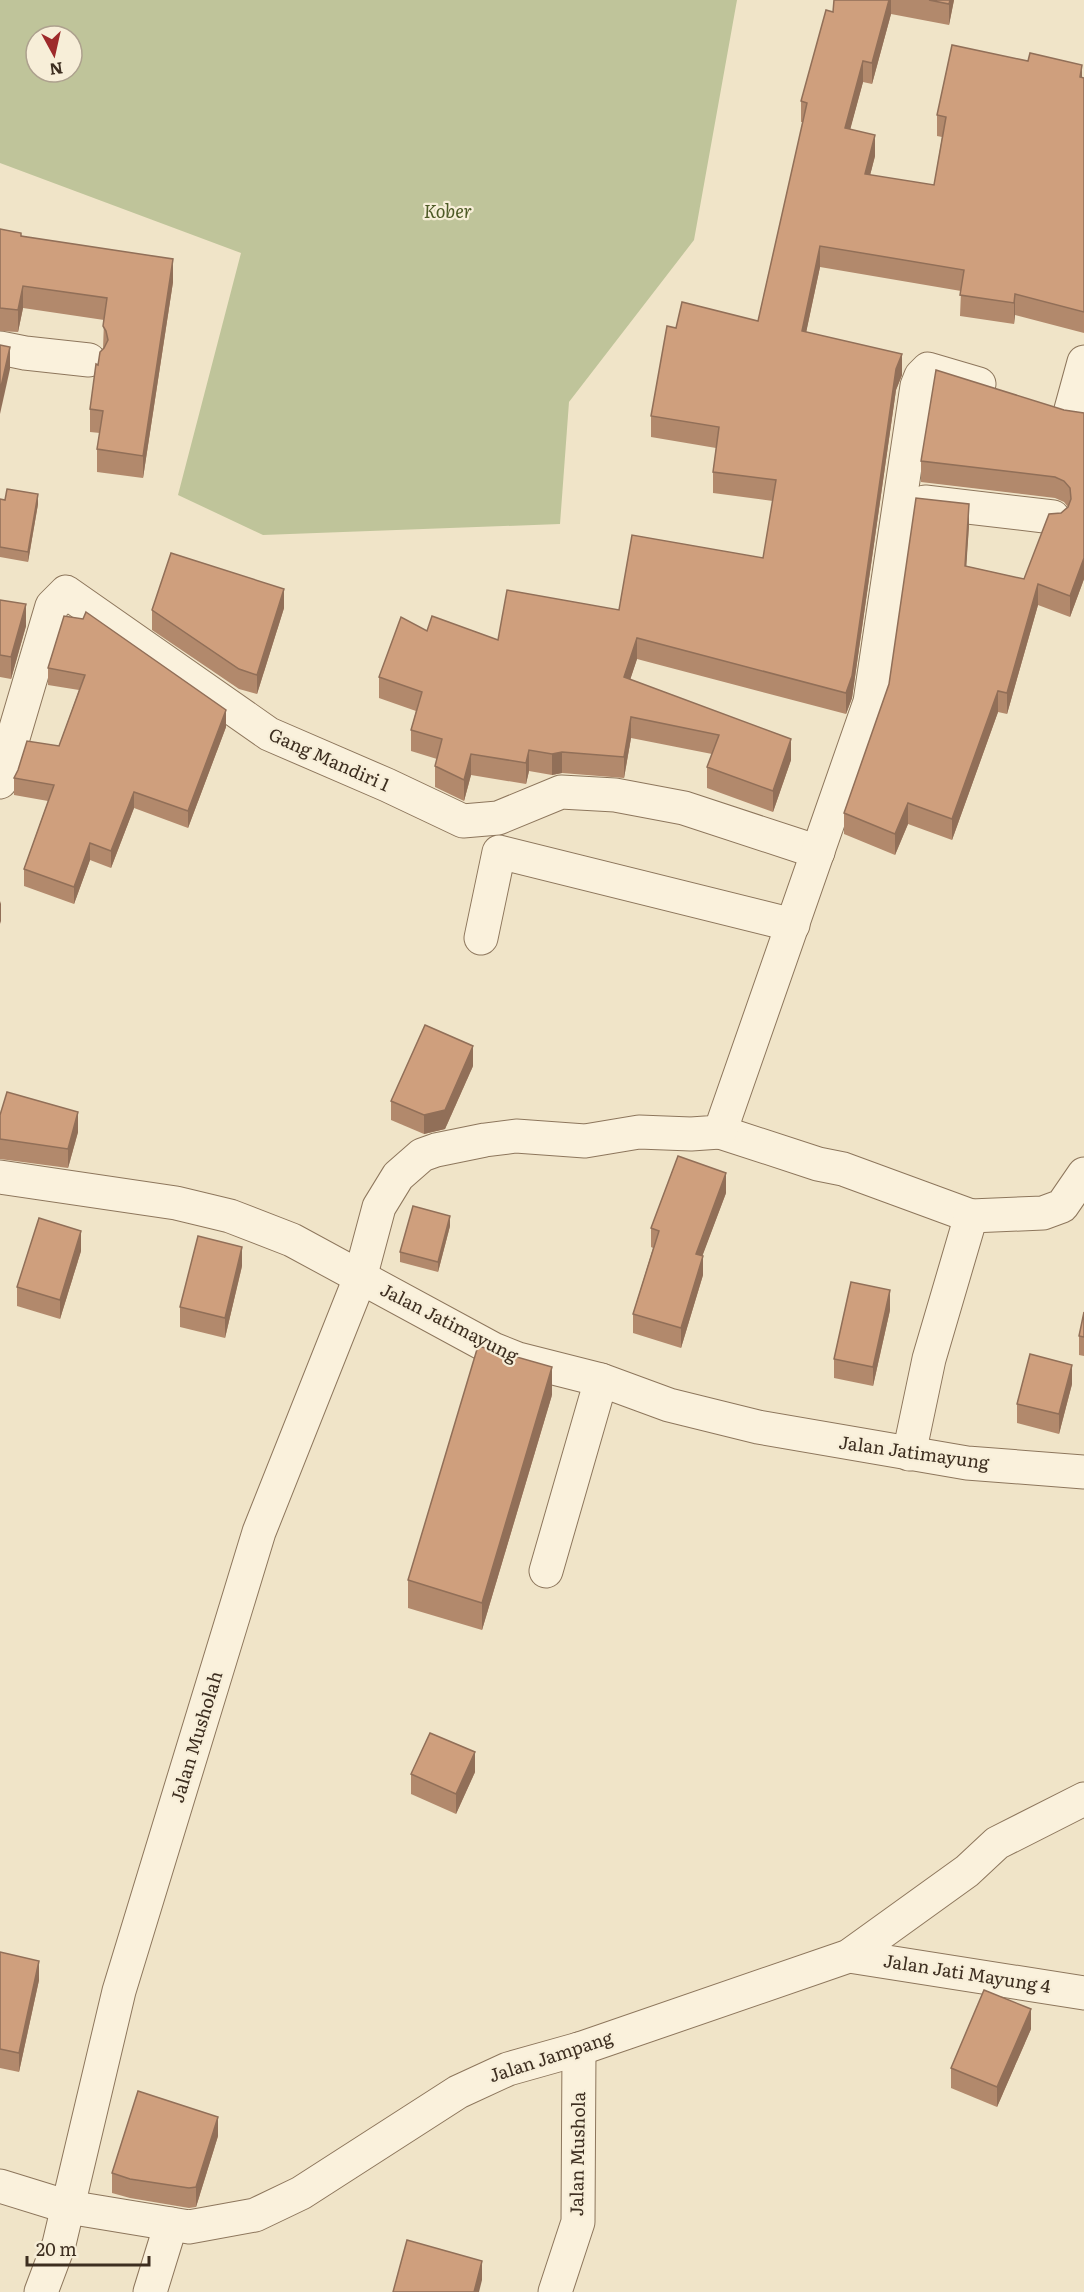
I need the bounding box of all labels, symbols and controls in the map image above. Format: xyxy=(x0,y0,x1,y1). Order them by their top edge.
north arrow xyxy=(24,24,84,84)
text: N xyxy=(48,57,65,83)
park label: Kober xyxy=(424,197,472,224)
street label: Gang Mandiri 1 xyxy=(265,720,395,797)
street label: Jalan Jatimayung xyxy=(376,1275,524,1369)
street label: Jalan Jatimayung xyxy=(837,1428,992,1476)
street label: Jalan Musholah xyxy=(163,1667,228,1806)
street label: Jalan Jati Mayung 4 xyxy=(882,1946,1053,1999)
street label: Jalan Jampang xyxy=(485,2023,617,2088)
street label: Jalan Mushola xyxy=(562,2091,591,2217)
scale bar xyxy=(27,2229,148,2267)
text: 20 m xyxy=(36,2235,77,2262)

